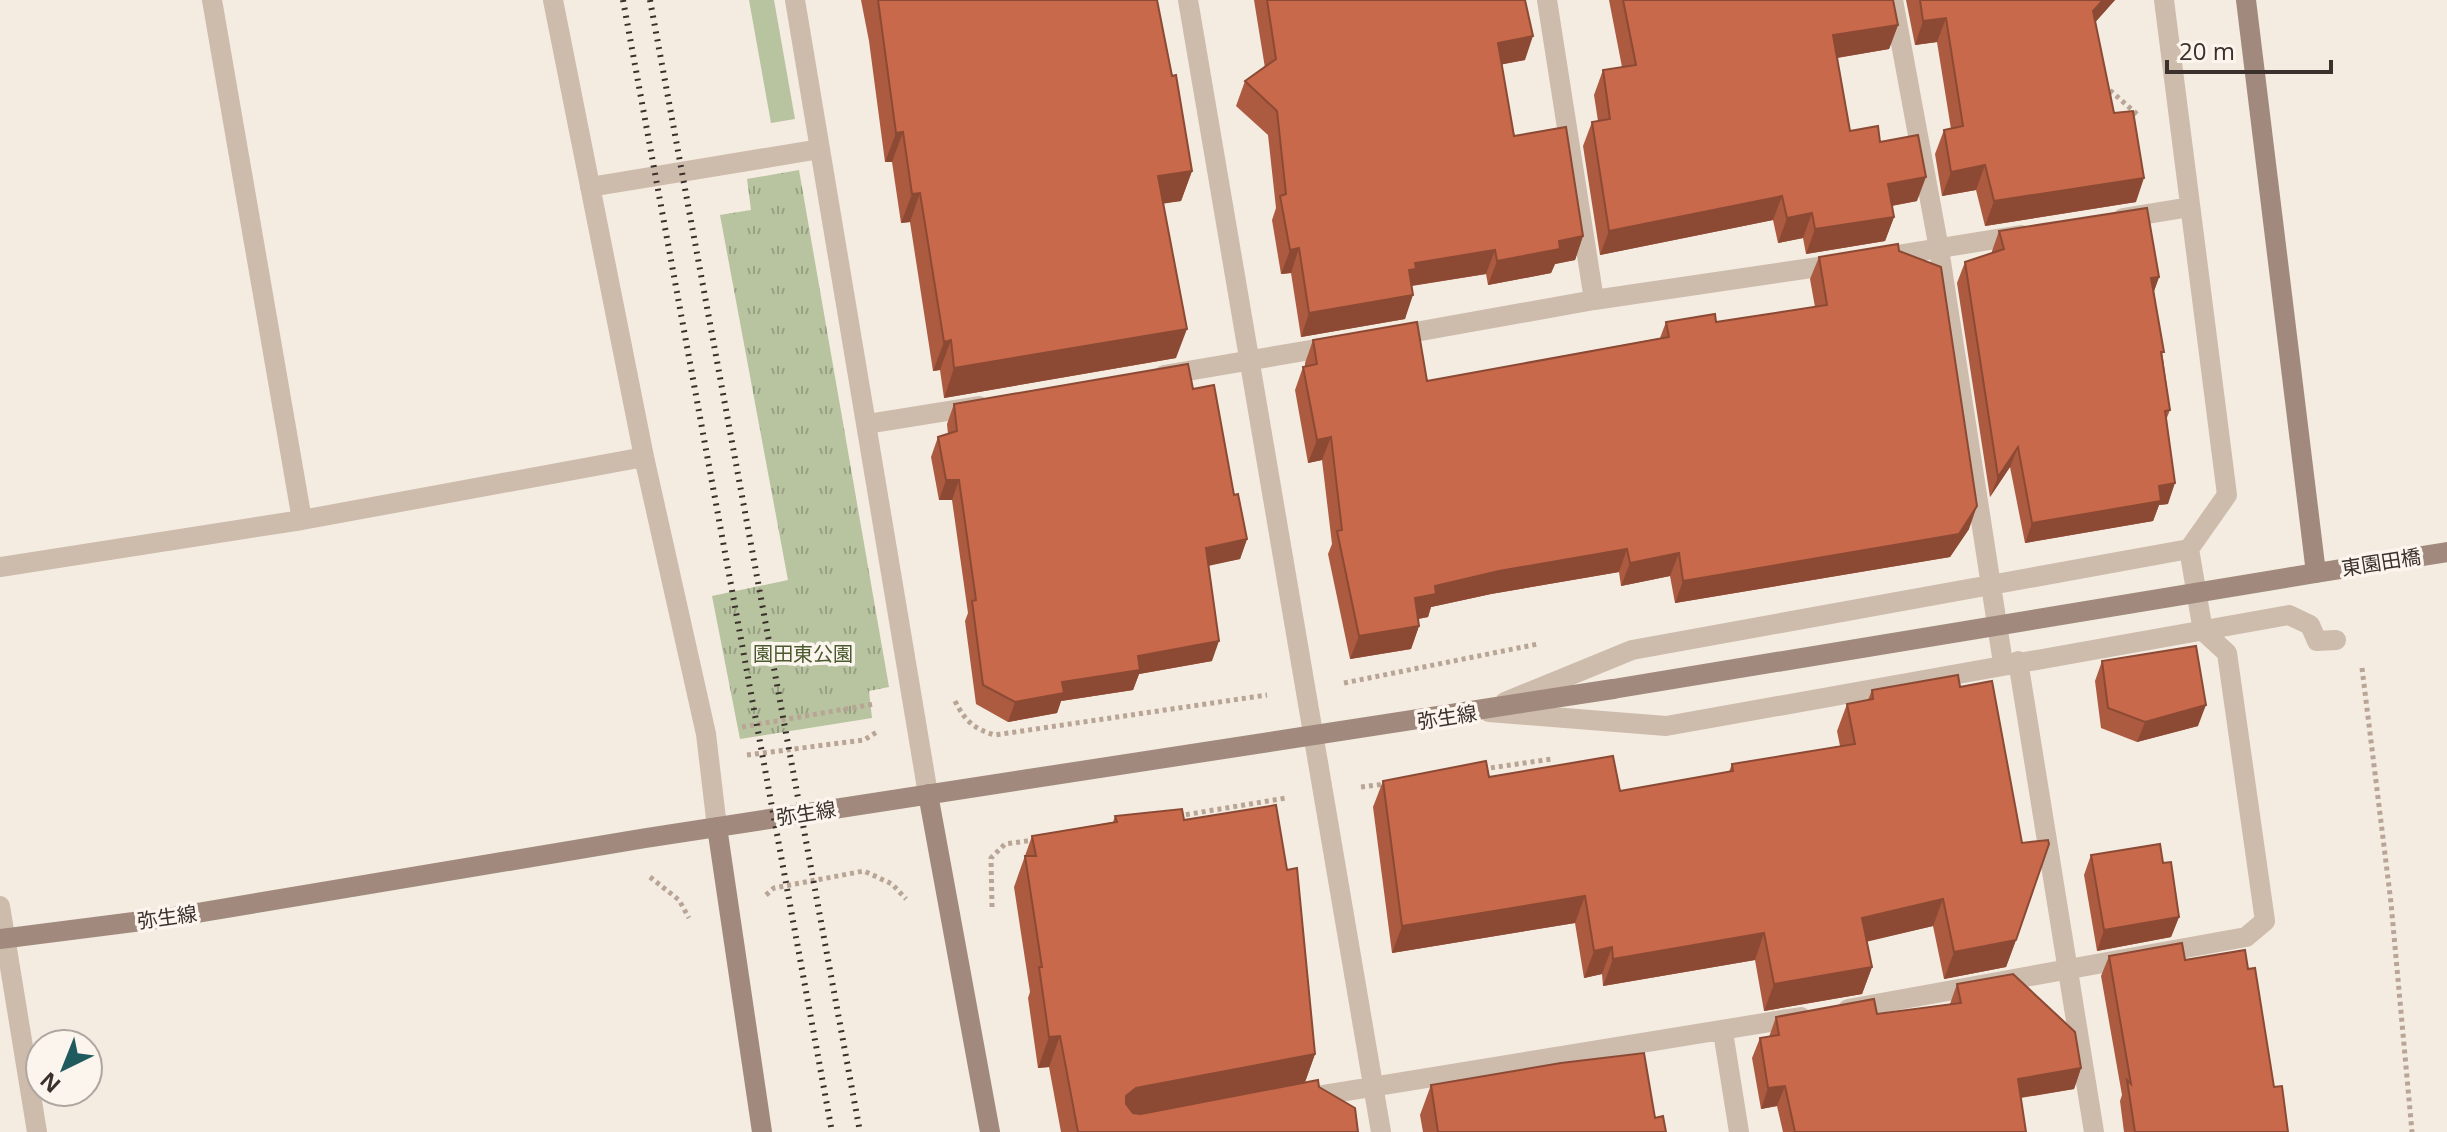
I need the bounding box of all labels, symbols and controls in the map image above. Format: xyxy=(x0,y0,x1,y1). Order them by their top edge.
scale bar xyxy=(2167,24,2331,74)
text: 20 m xyxy=(2179,34,2235,67)
street label: 東園田橋 xyxy=(2339,542,2423,582)
park label: 園田東公園 xyxy=(753,640,853,667)
street label: 弥生線 xyxy=(1415,699,1479,735)
street label: 弥生線 xyxy=(774,795,838,831)
street label: 弥生線 xyxy=(135,899,199,935)
north arrow xyxy=(24,1028,104,1108)
text: N xyxy=(33,1066,66,1100)

